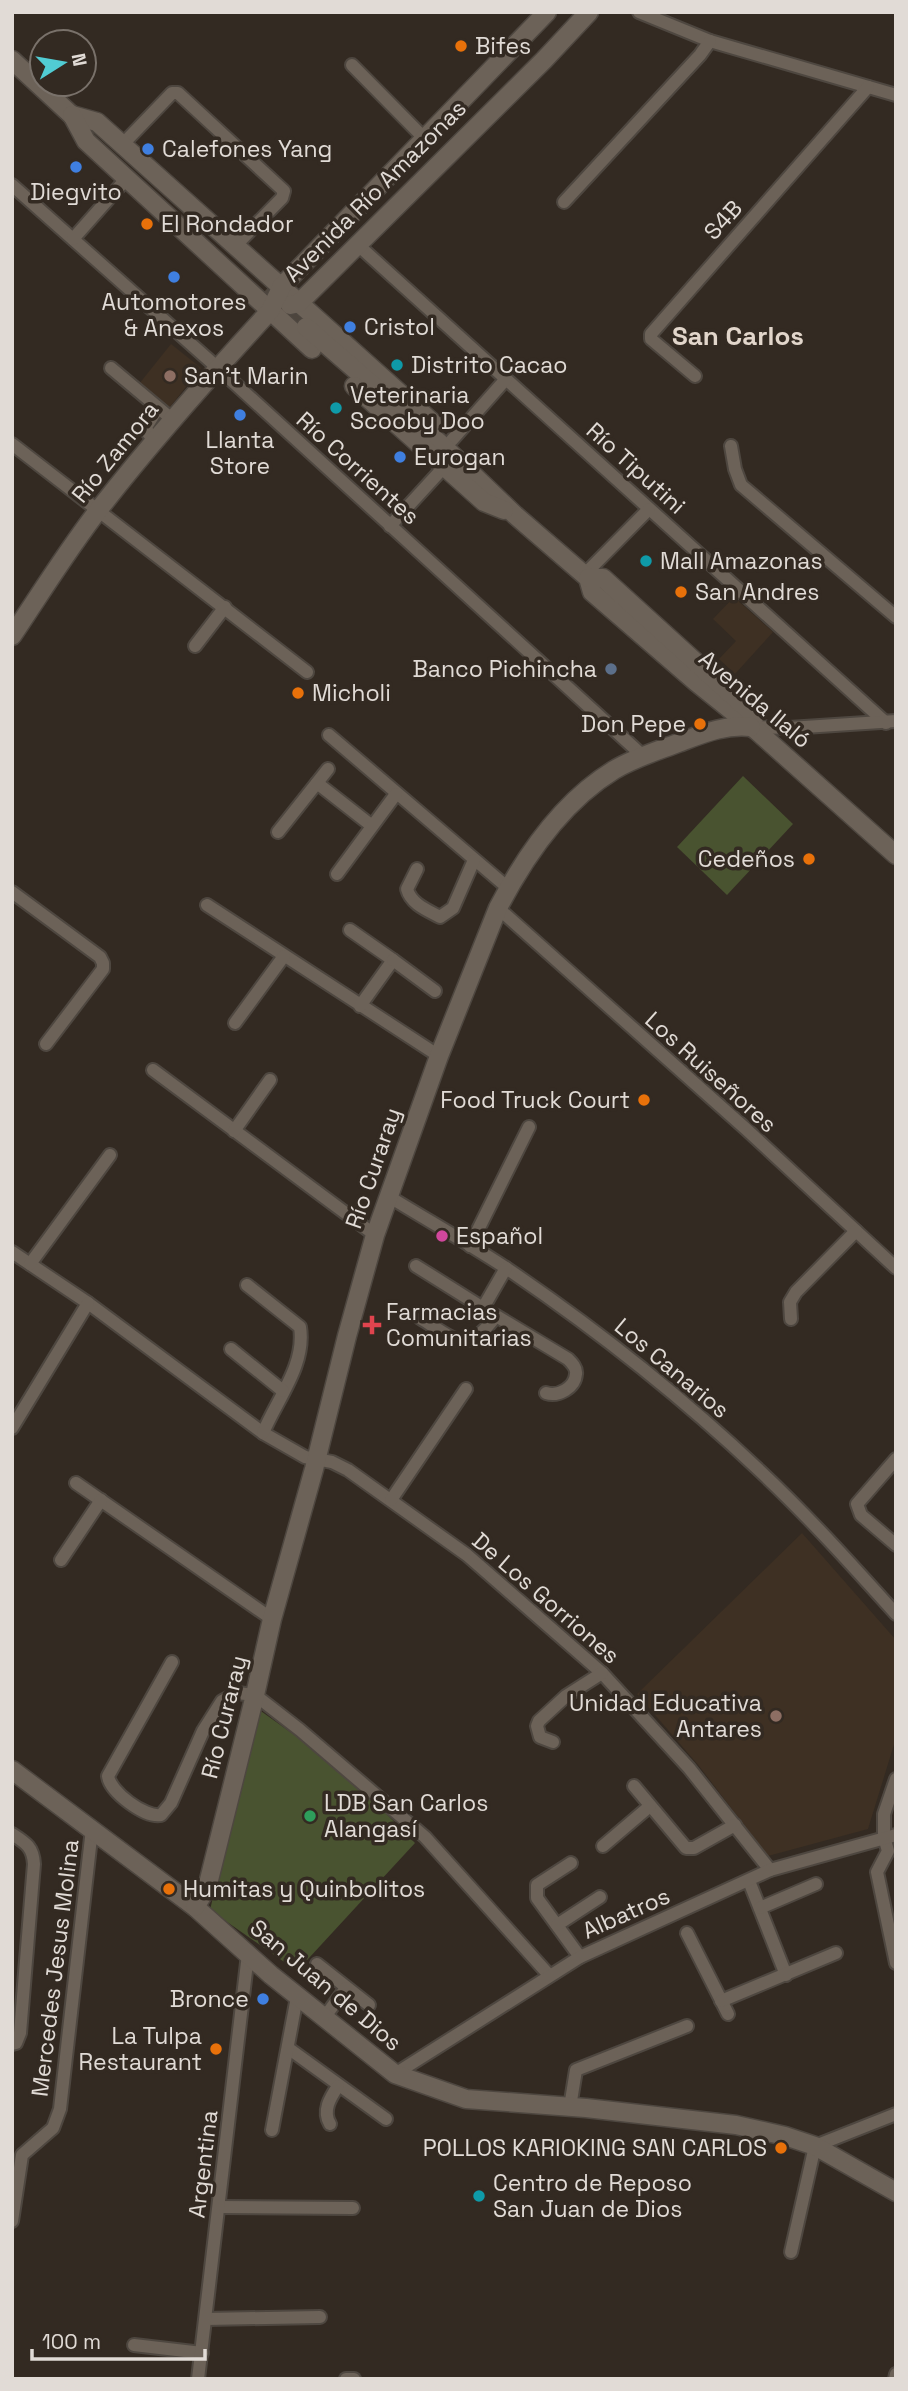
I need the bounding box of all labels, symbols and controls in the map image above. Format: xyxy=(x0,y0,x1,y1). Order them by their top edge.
north arrow xyxy=(28,28,98,98)
place label: Bifes xyxy=(475,31,531,61)
marker: Bifes xyxy=(453,38,469,54)
text: N xyxy=(66,51,93,68)
street label: Avenida Río Amazonas xyxy=(277,93,473,289)
place label: Calefones Yang xyxy=(162,134,332,164)
marker: Calefones Yang xyxy=(140,141,156,157)
marker: Diegvito xyxy=(68,159,84,175)
place label: Diegvito xyxy=(30,177,122,207)
street label: S4B xyxy=(697,194,749,246)
place label: El Rondador xyxy=(161,209,294,239)
marker: El Rondador xyxy=(139,216,155,232)
marker: Automotores & Anexos xyxy=(166,269,182,285)
place label: Automotores & Anexos xyxy=(102,287,246,343)
place label: Cristol xyxy=(364,312,435,342)
marker: Cristol xyxy=(342,319,358,335)
district label: San Carlos xyxy=(672,319,804,353)
place label: Distrito Cacao xyxy=(411,350,567,380)
marker: Distrito Cacao xyxy=(389,357,405,373)
place label: San't Marin xyxy=(184,361,309,391)
marker: San't Marin xyxy=(162,368,178,384)
place label: Veterinaria Scooby Doo xyxy=(350,380,485,436)
street label: Río Zamora xyxy=(65,395,165,509)
marker: Veterinaria Scooby Doo xyxy=(328,400,344,416)
street label: Río Corrientes xyxy=(290,405,426,531)
marker: Llanta Store xyxy=(232,407,248,423)
street label: Río Tiputini xyxy=(580,416,692,520)
place label: Llanta Store xyxy=(206,425,274,481)
place label: Eurogan xyxy=(414,442,506,472)
marker: Eurogan xyxy=(392,449,408,465)
place label: Mall Amazonas xyxy=(660,546,823,576)
marker: Mall Amazonas xyxy=(638,553,654,569)
place label: San Andres xyxy=(695,577,819,607)
marker: San Andres xyxy=(673,584,689,600)
street label: Avenida Ilaló xyxy=(693,643,817,755)
place label: Banco Pichincha xyxy=(412,654,597,684)
marker: Banco Pichincha xyxy=(603,661,619,677)
place label: Micholi xyxy=(312,678,391,708)
marker: Micholi xyxy=(290,685,306,701)
place label: Don Pepe xyxy=(581,709,686,739)
marker: Don Pepe xyxy=(692,716,708,732)
place label: Cedeños xyxy=(698,844,795,874)
marker: Cedeños xyxy=(801,851,817,867)
street label: Los Ruiseñores xyxy=(639,1005,783,1139)
place label: Food Truck Court xyxy=(440,1085,630,1115)
marker: Food Truck Court xyxy=(636,1092,652,1108)
street label: Río Curaray xyxy=(338,1104,408,1232)
place label: Español xyxy=(456,1221,543,1251)
marker: Español xyxy=(434,1228,450,1244)
place label: Farmacias Comunitarias xyxy=(386,1297,532,1353)
street label: Los Canarios xyxy=(608,1311,736,1425)
marker: Farmacias Comunitarias xyxy=(364,1317,380,1333)
street label: De Los Gorriones xyxy=(466,1526,626,1670)
street label: Río Curaray xyxy=(194,1652,254,1782)
place label: Unidad Educativa Antares xyxy=(569,1688,762,1744)
marker: Unidad Educativa Antares xyxy=(768,1708,784,1724)
place label: LDB San Carlos Alangasí xyxy=(324,1788,488,1844)
marker: LDB San Carlos Alangasí xyxy=(302,1808,318,1824)
street label: Mercedes Jesus Molina xyxy=(24,1838,86,2098)
place label: Humitas y Quinbolitos xyxy=(183,1874,425,1904)
street label: Albatros xyxy=(578,1880,674,1946)
marker: Humitas y Quinbolitos xyxy=(161,1881,177,1897)
street label: San Juan de Dios xyxy=(244,1913,408,2057)
place label: Bronce xyxy=(170,1984,249,2014)
marker: Bronce xyxy=(255,1991,271,2007)
place label: La Tulpa Restaurant xyxy=(79,2021,202,2077)
marker: La Tulpa Restaurant xyxy=(208,2041,224,2057)
street label: Argentina xyxy=(182,2108,224,2220)
place label: POLLOS KARIOKING SAN CARLOS xyxy=(423,2133,767,2163)
marker: POLLOS KARIOKING SAN CARLOS xyxy=(773,2140,789,2156)
place label: Centro de Reposo San Juan de Dios xyxy=(493,2168,692,2224)
marker: Centro de Reposo San Juan de Dios xyxy=(471,2188,487,2204)
scale bar xyxy=(32,2318,205,2362)
text: 100 m xyxy=(42,2328,101,2355)

